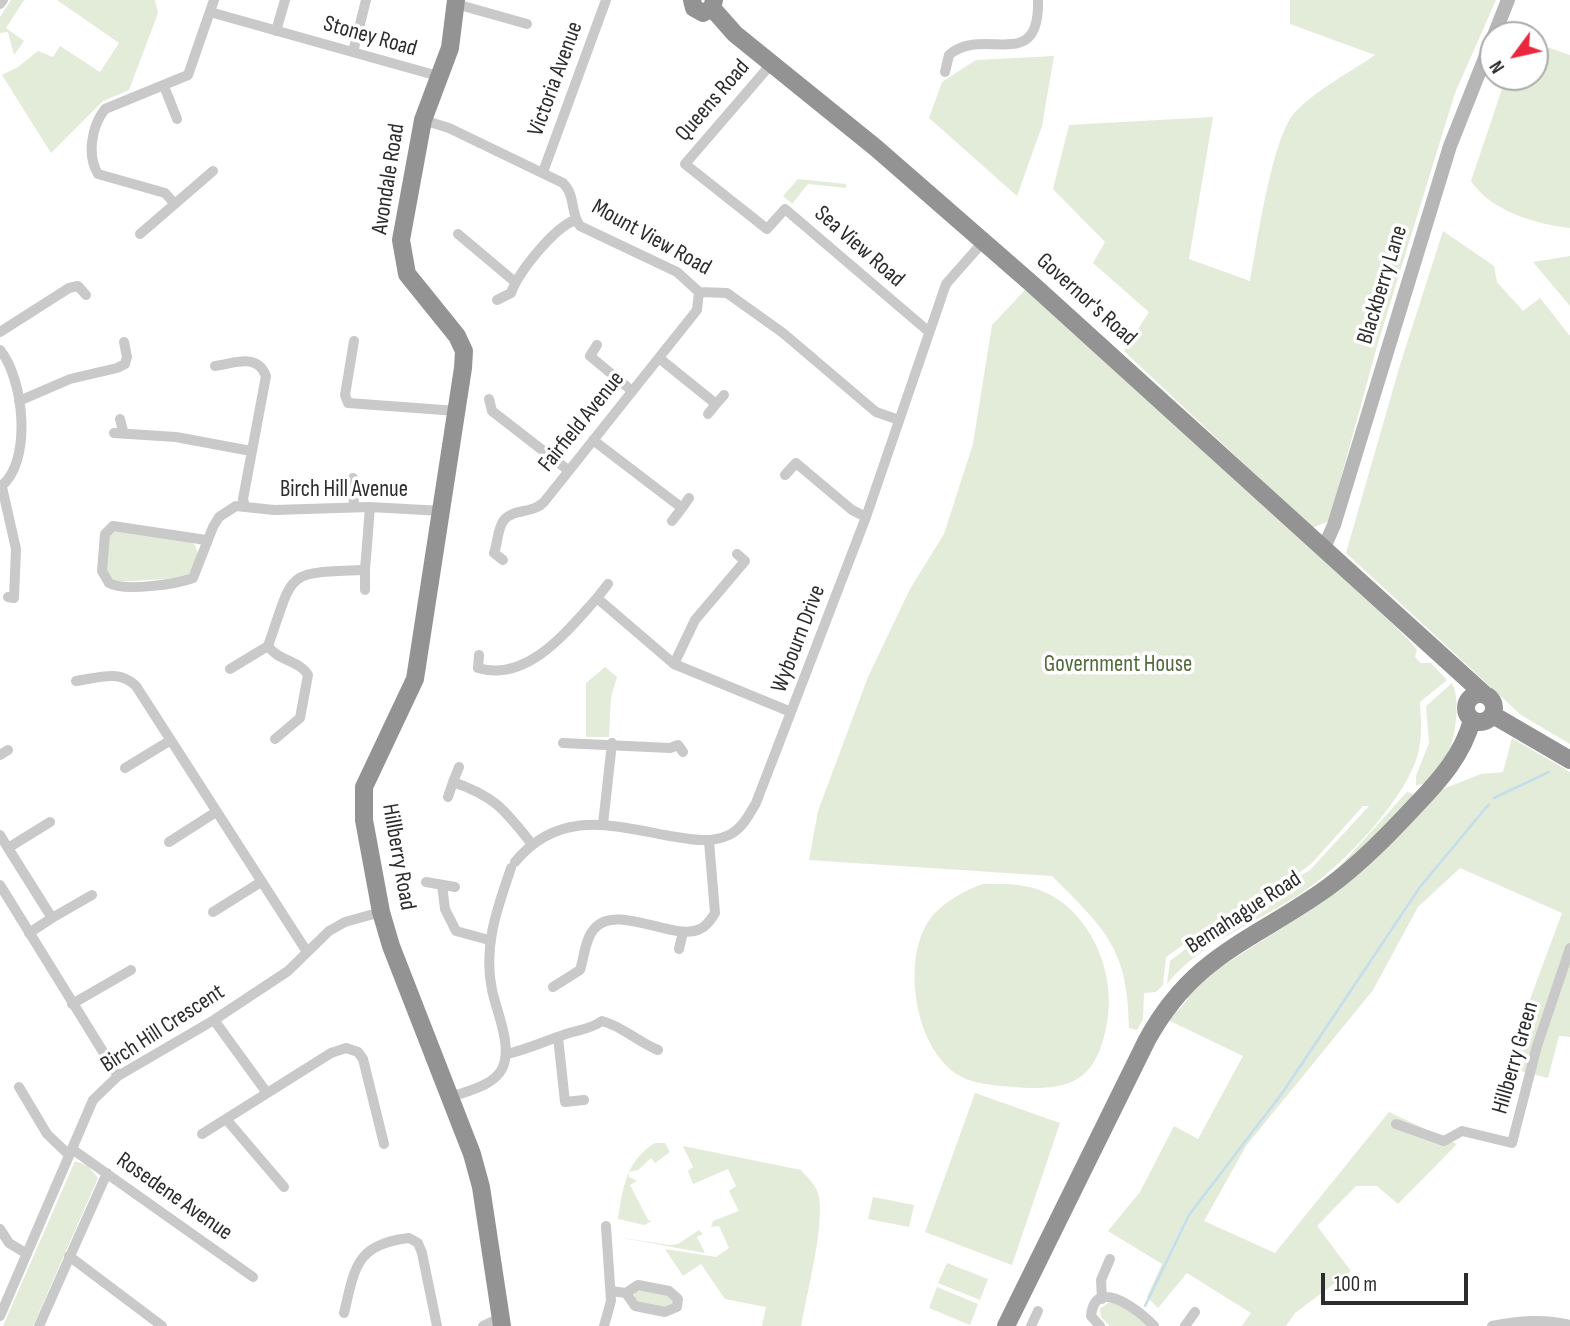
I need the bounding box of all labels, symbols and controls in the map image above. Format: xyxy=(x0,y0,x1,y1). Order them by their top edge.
street label: Stoney Road xyxy=(320,11,420,63)
street label: Victoria Avenue xyxy=(523,18,589,140)
north arrow xyxy=(1479,21,1549,91)
street label: Queens Road xyxy=(670,54,756,148)
text: N xyxy=(1485,56,1510,77)
street label: Avondale Road xyxy=(367,122,411,236)
street label: Mount View Road xyxy=(587,194,715,282)
street label: Sea View Road xyxy=(808,200,910,294)
street label: Blackberry Lane xyxy=(1352,222,1414,348)
street label: Governor's Road xyxy=(1030,248,1142,352)
street label: Fairfield Avenue xyxy=(533,366,631,478)
street label: Birch Hill Avenue xyxy=(280,476,408,504)
street label: Wybourn Drive xyxy=(766,581,832,697)
park label: Government House xyxy=(1044,651,1192,679)
street label: Hillberry Road xyxy=(375,802,421,912)
street label: Bemahague Road xyxy=(1181,866,1307,960)
street label: Birch Hill Crescent xyxy=(96,979,230,1079)
street label: Hillberry Green xyxy=(1487,999,1545,1117)
street label: Rosedene Avenue xyxy=(111,1147,237,1247)
scale bar xyxy=(1325,1260,1472,1304)
text: 100 m xyxy=(1334,1272,1377,1297)

